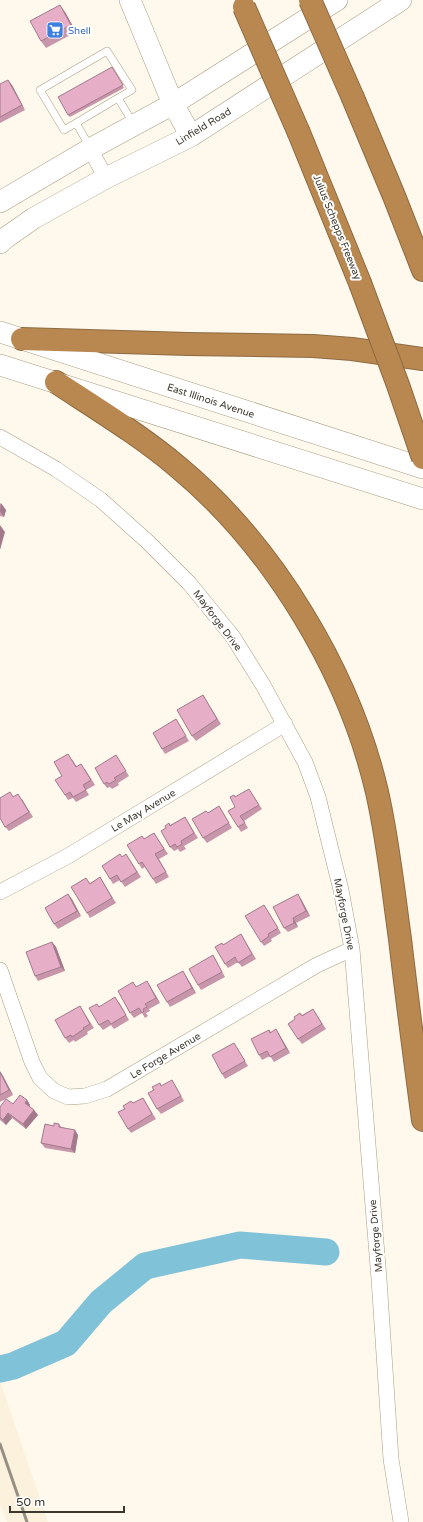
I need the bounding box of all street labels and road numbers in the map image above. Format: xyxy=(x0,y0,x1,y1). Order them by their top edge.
street label: Linfield Road xyxy=(174,106,234,148)
street label: Julius Schepps Freeway xyxy=(311,173,364,282)
street label: East Illinois Avenue xyxy=(165,381,256,421)
street label: Mayforge Drive xyxy=(190,588,244,654)
street label: Le May Avenue xyxy=(109,787,178,835)
street label: Mayforge Drive xyxy=(331,877,357,952)
street label: Le Forge Avenue xyxy=(128,1030,203,1082)
street label: Mayforge Drive xyxy=(367,1199,385,1273)

